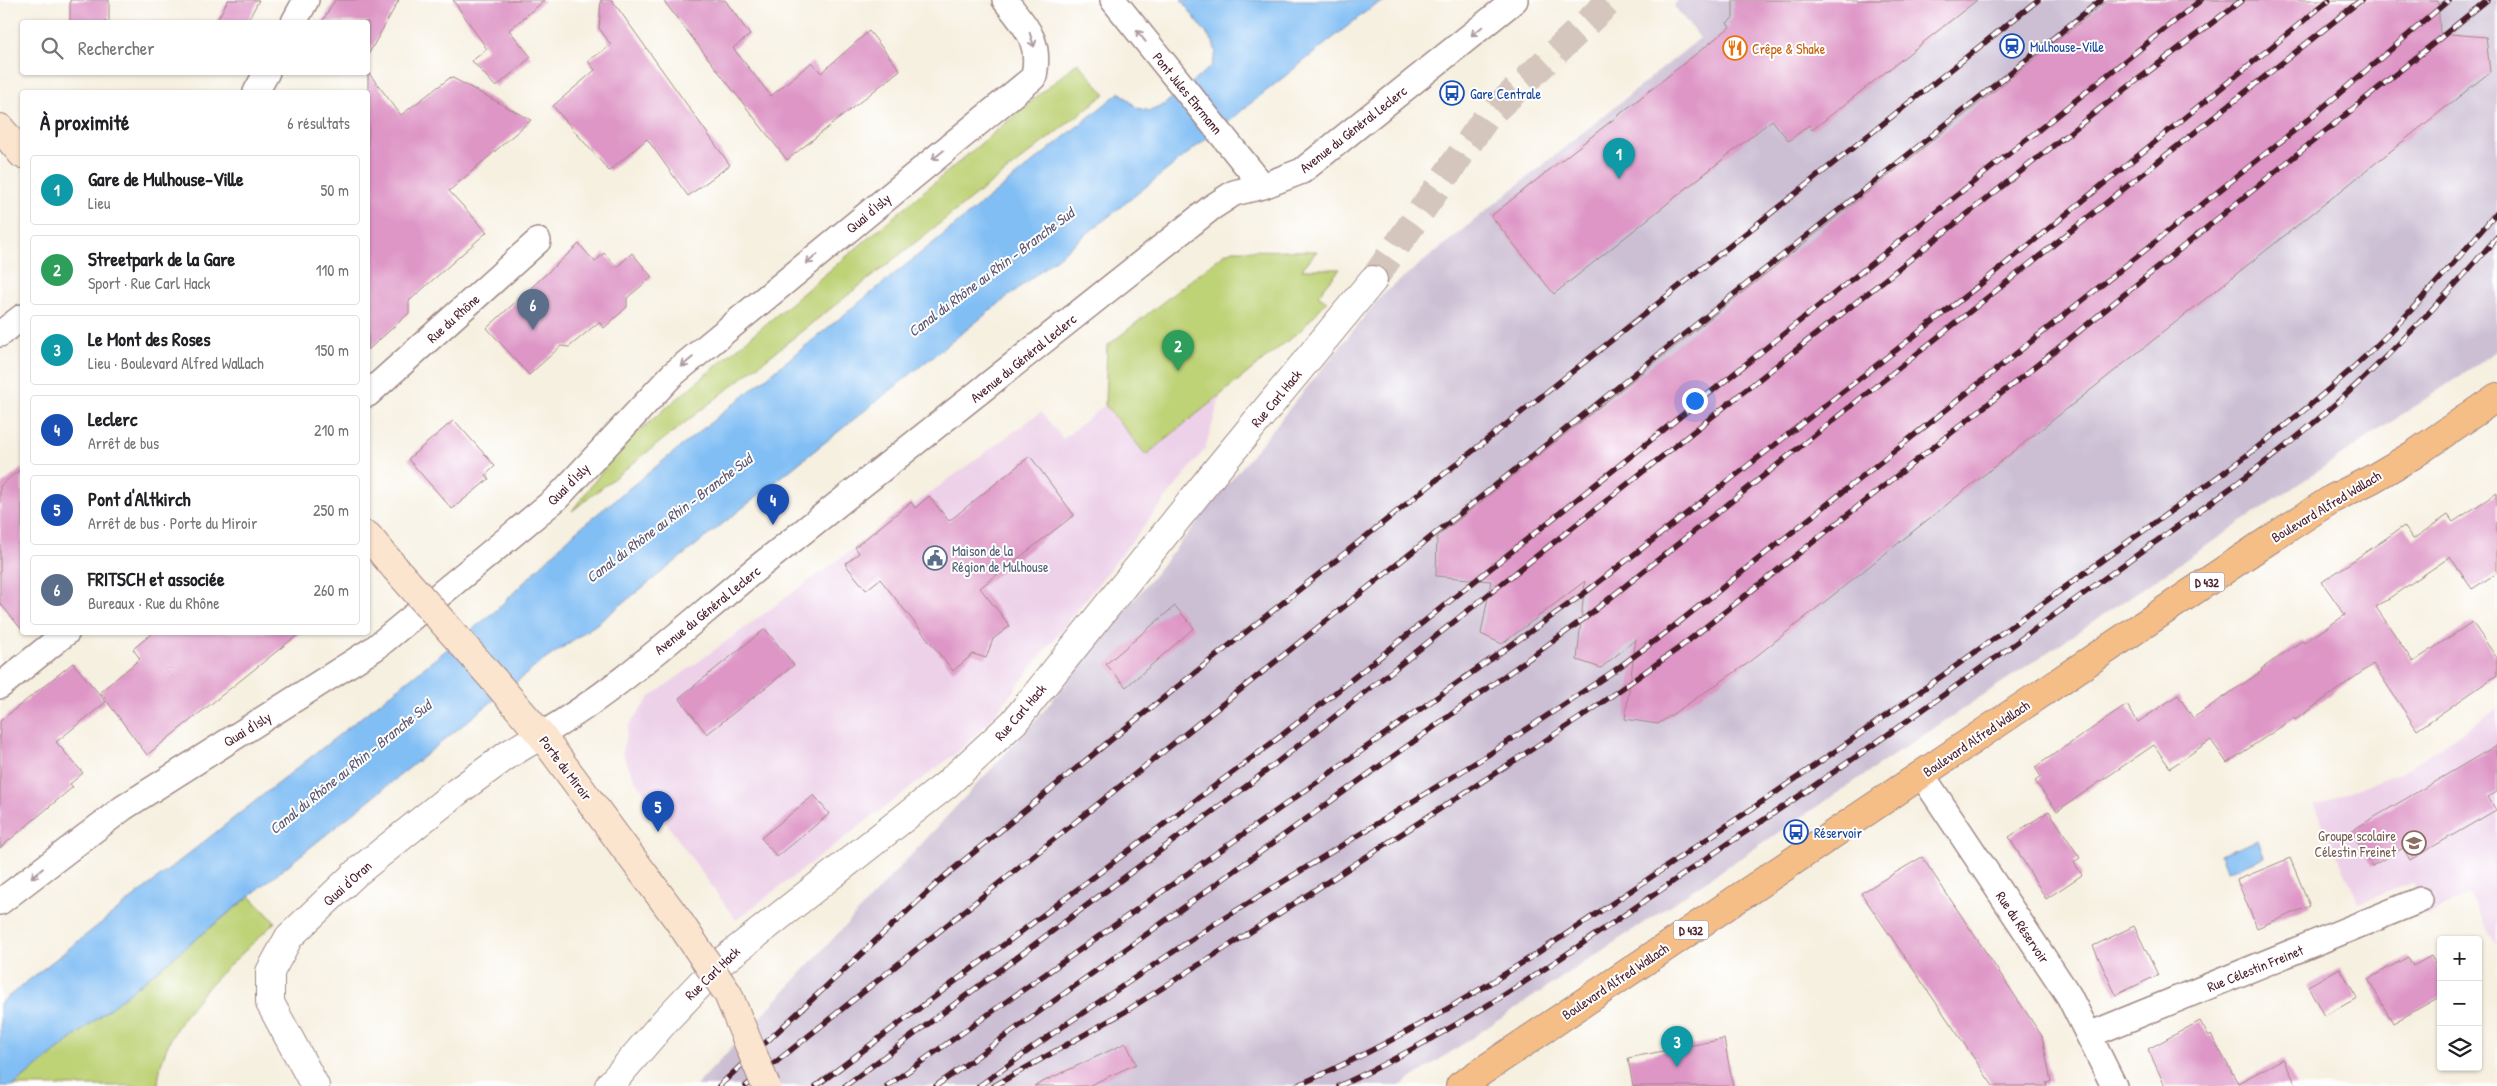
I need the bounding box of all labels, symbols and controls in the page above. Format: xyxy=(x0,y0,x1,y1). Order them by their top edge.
search box xyxy=(20,20,370,75)
one-way arrow xyxy=(1471,25,1484,36)
one-way arrow xyxy=(1135,30,1146,43)
one-way arrow xyxy=(1028,32,1037,47)
station icon: Mulhouse-Ville xyxy=(1999,33,2025,59)
icon: search xyxy=(38,34,66,62)
text: Rechercher xyxy=(78,35,155,61)
restaurant icon: Crêpe & Shake xyxy=(1722,35,1748,61)
place label: Mulhouse-Ville xyxy=(2030,37,2104,56)
place label: Crêpe & Shake xyxy=(1752,39,1826,59)
street label: Pont Jules Ehrmann xyxy=(1149,48,1227,138)
bus stop icon: Gare Centrale xyxy=(1439,80,1465,106)
street label: Avenue du Général Leclerc xyxy=(1295,81,1411,177)
place label: Gare Centrale xyxy=(1470,84,1541,103)
text: À proximité xyxy=(40,108,129,137)
text: 6 résultats xyxy=(287,112,350,134)
pin: 1 xyxy=(1603,138,1635,179)
one-way arrow xyxy=(931,150,944,161)
text: Gare de Mulhouse-Ville xyxy=(88,166,244,192)
text: 1 xyxy=(54,179,60,201)
text: 50 m xyxy=(321,179,349,201)
street label: Quai d'Isly xyxy=(842,189,895,238)
text: Lieu xyxy=(88,192,110,214)
water label: Canal du Rhône au Rhin - Branche Sud xyxy=(904,201,1080,341)
text: Streetpark de la Gare xyxy=(88,246,235,272)
one-way arrow xyxy=(806,253,819,264)
text: 2 xyxy=(53,259,61,281)
text: 110 m xyxy=(316,259,349,281)
text: Sport · Rue Carl Hack xyxy=(88,272,210,294)
street label: Rue du Rhône xyxy=(423,289,484,347)
pin: 6 xyxy=(517,289,549,330)
street label: Avenue du Général Leclerc xyxy=(966,309,1080,407)
text: Le Mont des Roses xyxy=(88,326,211,352)
pin: 2 xyxy=(1162,330,1194,371)
text: 3 xyxy=(53,339,61,361)
text: 150 m xyxy=(315,339,349,361)
text: Lieu · Boulevard Alfred Wallach xyxy=(88,352,264,374)
one-way arrow xyxy=(681,357,694,368)
street label: Rue Carl Hack xyxy=(1246,365,1306,431)
your location xyxy=(1682,388,1708,414)
text: Leclerc xyxy=(88,406,137,432)
text: 4 xyxy=(54,419,60,441)
text: 210 m xyxy=(314,419,349,441)
text: Arrêt de bus xyxy=(88,432,159,454)
water label: Canal du Rhône au Rhin - Branche Sud xyxy=(582,447,758,587)
street label: Quai d'Isly xyxy=(543,459,594,510)
street label: Boulevard Alfred Wallach xyxy=(2268,466,2385,546)
pin: 4 xyxy=(757,484,789,525)
text: Pont d'Altkirch xyxy=(88,486,191,512)
text: 5 xyxy=(54,499,60,521)
text: 250 m xyxy=(313,499,349,521)
text: Arrêt de bus · Porte du Miroir xyxy=(88,512,257,534)
place label: Maison de la Région de Mulhouse xyxy=(952,541,1049,577)
public building icon: Maison de la Région de Mulhouse xyxy=(922,545,948,571)
street label: Avenue du Général Leclerc xyxy=(650,561,764,659)
text: FRITSCH et associée xyxy=(88,566,224,592)
road number: D 432 xyxy=(2190,572,2224,592)
text: 6 xyxy=(54,579,60,601)
text: 260 m xyxy=(313,579,349,601)
text: Bureaux · Rue du Rhône xyxy=(88,592,220,614)
street label: Rue Carl Hack xyxy=(990,679,1050,744)
water label: Canal du Rhône au Rhin - Branche Sud xyxy=(265,694,437,839)
street label: Boulevard Alfred Wallach xyxy=(1919,695,2033,781)
street label: Quai d'Isly xyxy=(220,707,275,752)
street label: Porte du Miroir xyxy=(535,732,597,805)
pin: 5 xyxy=(642,791,674,832)
bus stop icon: Réservoir xyxy=(1783,819,1809,845)
place label: Réservoir xyxy=(1814,823,1863,842)
place label: Groupe scolaire Célestin Freinet xyxy=(2315,826,2396,861)
school or university icon: Groupe scolaire Célestin Freinet xyxy=(2401,830,2427,856)
street label: Quai d'Oran xyxy=(319,856,375,910)
one-way arrow xyxy=(31,868,44,879)
street label: Rue du Réservoir xyxy=(1992,887,2054,967)
road number: D 432 xyxy=(1674,920,1708,940)
map controls xyxy=(2437,936,2482,1071)
button: + xyxy=(2437,936,2482,981)
street label: Boulevard Alfred Wallach xyxy=(1558,938,1672,1024)
street label: Rue Célestin Freinet xyxy=(2204,940,2306,996)
street label: Rue Carl Hack xyxy=(680,942,744,1004)
button: − xyxy=(2437,981,2482,1026)
pin: 3 xyxy=(1661,1026,1693,1067)
button: layers xyxy=(2437,1026,2482,1071)

